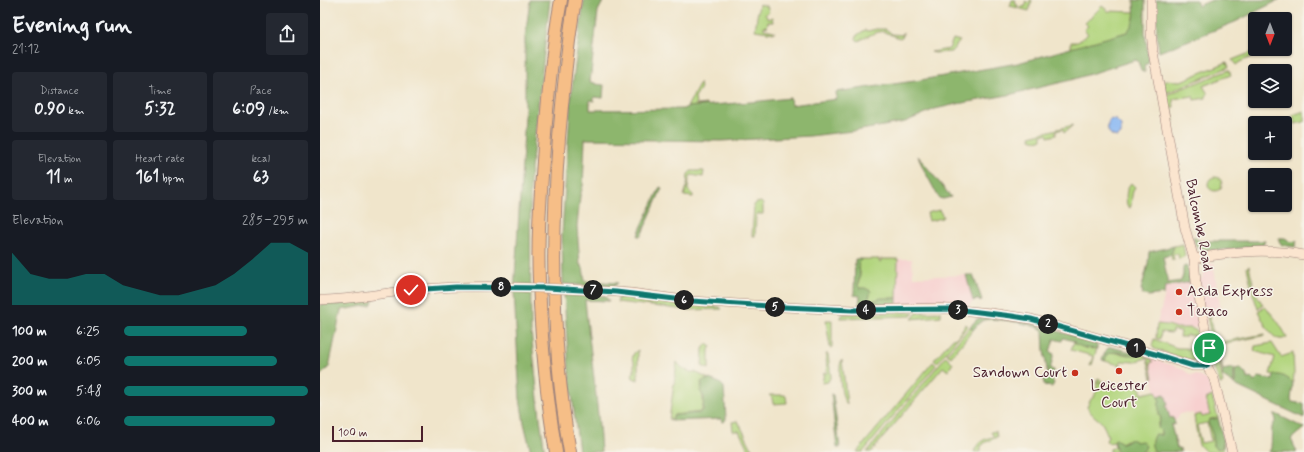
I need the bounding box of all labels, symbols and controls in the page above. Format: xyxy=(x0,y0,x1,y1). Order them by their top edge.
text: Evening run xyxy=(12,12,132,40)
north arrow xyxy=(1248,12,1292,56)
map controls xyxy=(1248,12,1292,212)
button: share xyxy=(266,13,308,55)
text: 21:12 xyxy=(12,41,40,58)
button: layers xyxy=(1248,64,1292,108)
text: Distance xyxy=(40,84,79,98)
text: Time xyxy=(148,84,172,98)
text: Pace xyxy=(250,84,272,98)
text: 0.90 xyxy=(34,98,65,120)
text: 5:32 xyxy=(144,98,176,120)
text: 6:09 xyxy=(232,98,265,120)
text: km xyxy=(65,104,84,118)
text: /km xyxy=(265,104,289,118)
button: + xyxy=(1248,116,1292,160)
text: Elevation xyxy=(38,152,81,166)
text: Heart rate xyxy=(135,152,185,166)
text: kcal xyxy=(251,152,270,166)
text: 11 xyxy=(46,166,61,188)
text: 161 xyxy=(136,166,159,188)
text: 63 xyxy=(253,166,269,188)
button: − xyxy=(1248,168,1292,212)
text: m xyxy=(61,172,73,186)
text: bpm xyxy=(159,172,184,186)
street label: Balcombe Road xyxy=(1180,177,1218,273)
text: Elevation xyxy=(12,212,63,229)
text: 285–295 m xyxy=(242,212,308,229)
pin xyxy=(394,273,428,307)
pin: 8 xyxy=(491,277,511,297)
icon: check xyxy=(400,279,422,301)
text: 8 xyxy=(498,280,504,294)
pin: 7 xyxy=(583,280,603,300)
place label: Asda Express xyxy=(1187,282,1273,302)
text: 7 xyxy=(590,283,596,297)
marker: Asda Express xyxy=(1174,287,1184,297)
pin: 6 xyxy=(674,290,694,310)
text: 6 xyxy=(681,293,687,307)
pin: 5 xyxy=(765,297,785,317)
text: 5 xyxy=(772,300,778,314)
pin: 4 xyxy=(856,300,876,320)
pin: 3 xyxy=(948,300,968,320)
place label: Texaco xyxy=(1187,302,1228,322)
text: 4 xyxy=(863,303,869,317)
text: 3 xyxy=(956,303,960,317)
marker: Texaco xyxy=(1174,307,1184,317)
pin: 2 xyxy=(1038,314,1058,334)
text: 2 xyxy=(1045,317,1051,331)
text: 100 m xyxy=(12,323,47,340)
text: 6:25 xyxy=(76,323,99,340)
pin xyxy=(1192,331,1226,365)
icon: arrive xyxy=(1198,337,1220,359)
pin: 1 xyxy=(1126,338,1146,358)
text: 1 xyxy=(1134,341,1138,355)
text: 200 m xyxy=(12,353,47,370)
text: 6:05 xyxy=(76,353,100,370)
place label: Sandown Court xyxy=(973,363,1067,383)
marker: Leicester Court xyxy=(1114,366,1124,376)
marker: Sandown Court xyxy=(1070,368,1080,378)
place label: Leicester Court xyxy=(1090,376,1148,413)
text: 300 m xyxy=(12,383,47,400)
text: 5:48 xyxy=(76,383,102,400)
text: 400 m xyxy=(12,413,49,430)
text: 6:06 xyxy=(76,413,101,430)
scale bar xyxy=(332,424,423,443)
text: 100 m xyxy=(338,426,368,440)

